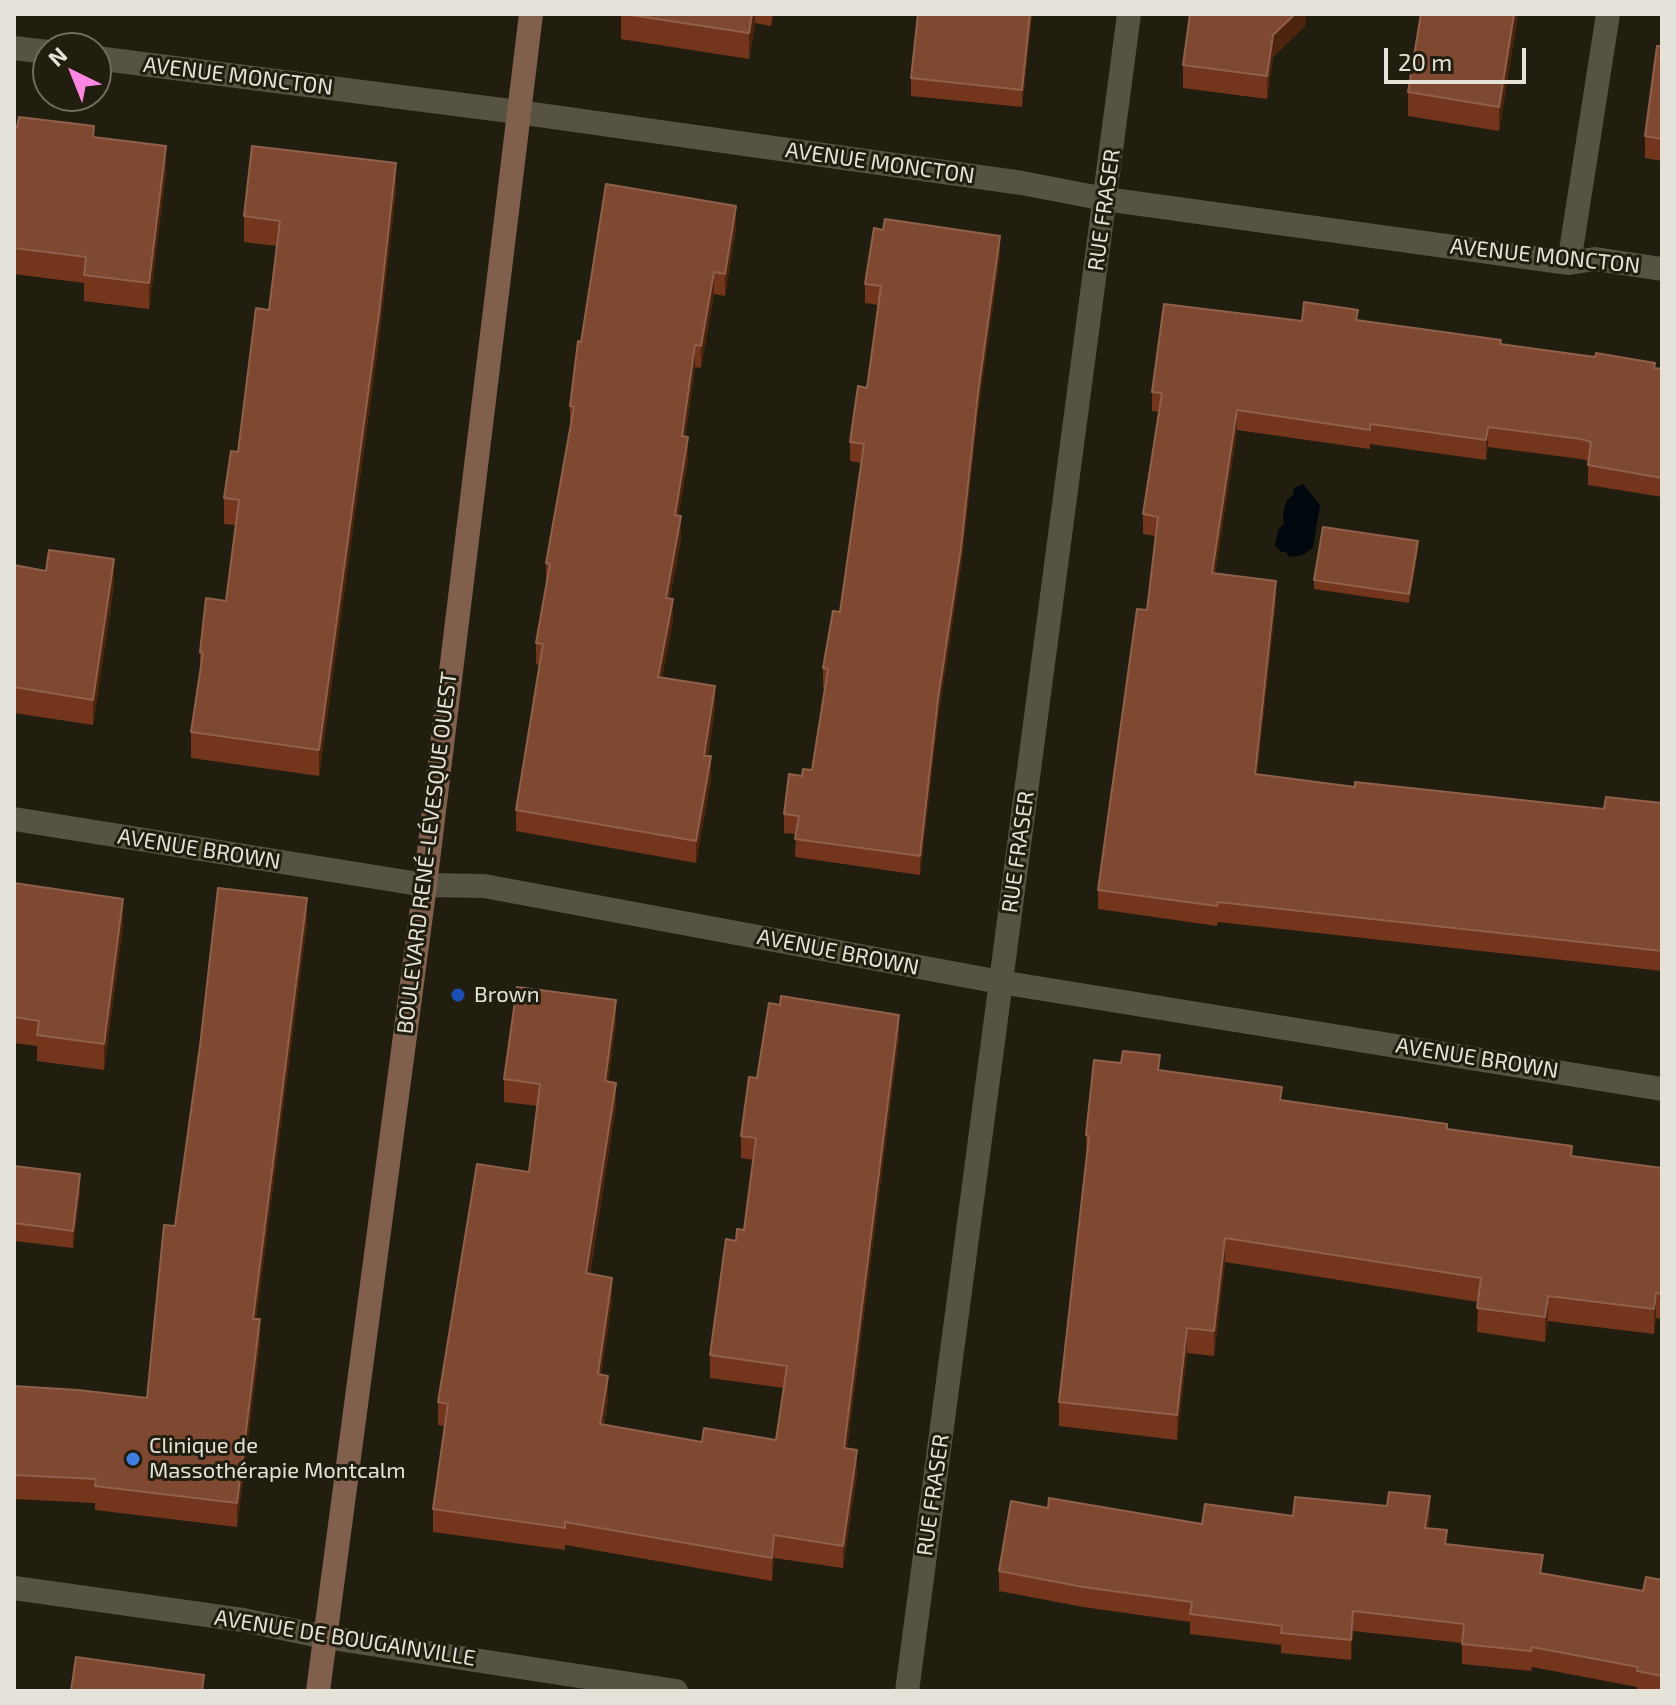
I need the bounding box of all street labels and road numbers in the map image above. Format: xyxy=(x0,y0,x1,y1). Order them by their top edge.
street label: AVENUE MONCTON xyxy=(142,51,334,101)
street label: AVENUE MONCTON xyxy=(784,137,976,189)
street label: RUE FRASER xyxy=(1082,147,1126,273)
street label: AVENUE MONCTON xyxy=(1449,233,1641,279)
street label: BOULEVARD RENÉ-LÉVESQUE OUEST xyxy=(392,670,462,1036)
street label: RUE FRASER xyxy=(996,789,1040,915)
street label: AVENUE BROWN xyxy=(116,823,282,875)
street label: AVENUE BROWN xyxy=(755,923,921,981)
street label: AVENUE BROWN xyxy=(1394,1032,1560,1084)
street label: RUE FRASER xyxy=(911,1432,955,1558)
street label: AVENUE DE BOUGAINVILLE xyxy=(213,1604,477,1672)

